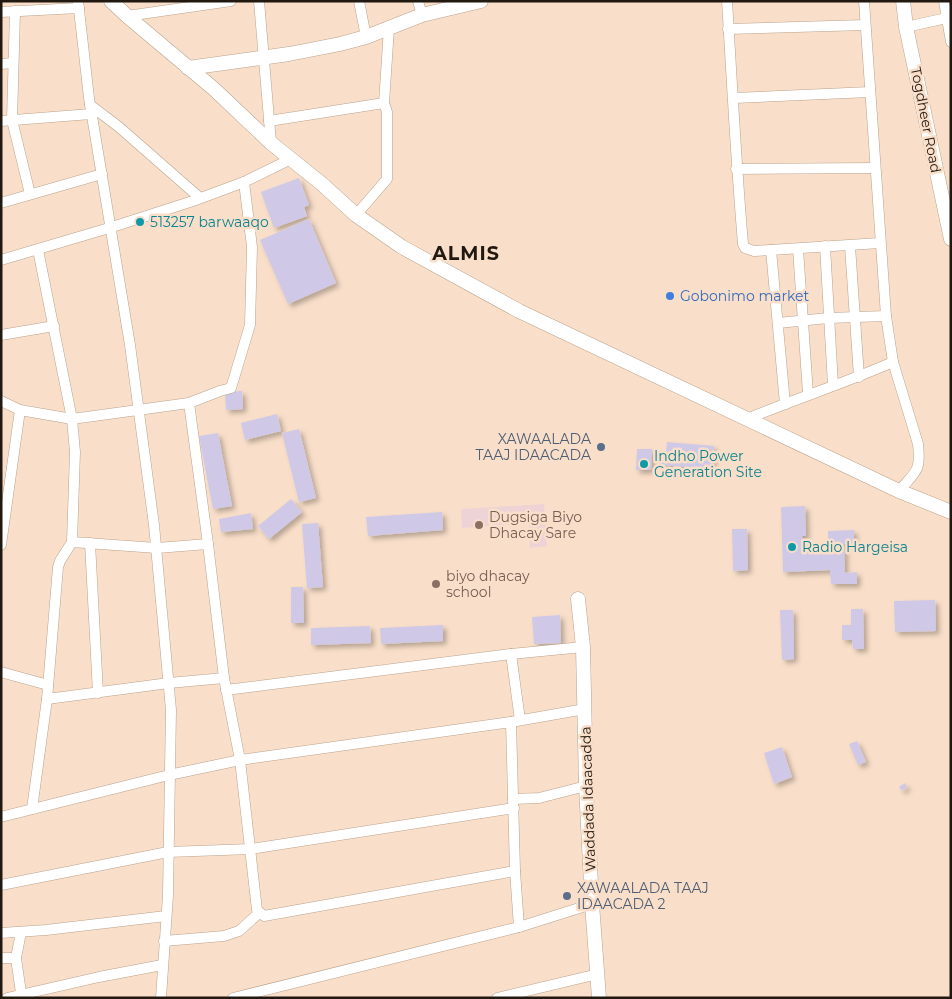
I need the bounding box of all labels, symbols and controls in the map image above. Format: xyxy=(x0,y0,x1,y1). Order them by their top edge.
street label: Togdheer Road xyxy=(907,66,945,174)
place label: 513257 barwaaqo xyxy=(150,213,269,231)
marker: 513257 barwaaqo xyxy=(134,216,146,228)
district label: ALMIS xyxy=(431,242,500,265)
place label: Gobonimo market xyxy=(680,287,810,305)
marker: Gobonimo market xyxy=(664,290,676,302)
place label: XAWAALADA TAAJ IDAACADA xyxy=(475,430,592,464)
marker: XAWAALADA TAAJ IDAACADA xyxy=(595,441,607,453)
place label: Indho Power Generation Site xyxy=(654,447,762,481)
marker: Indho Power Generation Site xyxy=(638,458,650,470)
place label: Dugsiga Biyo Dhacay Sare xyxy=(489,508,582,542)
marker: Dugsiga Biyo Dhacay Sare xyxy=(473,519,485,531)
place label: Radio Hargeisa xyxy=(802,538,908,556)
marker: Radio Hargeisa xyxy=(786,541,798,553)
place label: biyo dhacay school xyxy=(446,567,530,601)
marker: biyo dhacay school xyxy=(430,578,442,590)
street label: Waddada Idaacadda xyxy=(576,726,600,872)
place label: XAWAALADA TAAJ IDAACADA 2 xyxy=(577,879,709,913)
marker: XAWAALADA TAAJ IDAACADA 2 xyxy=(561,890,573,902)

